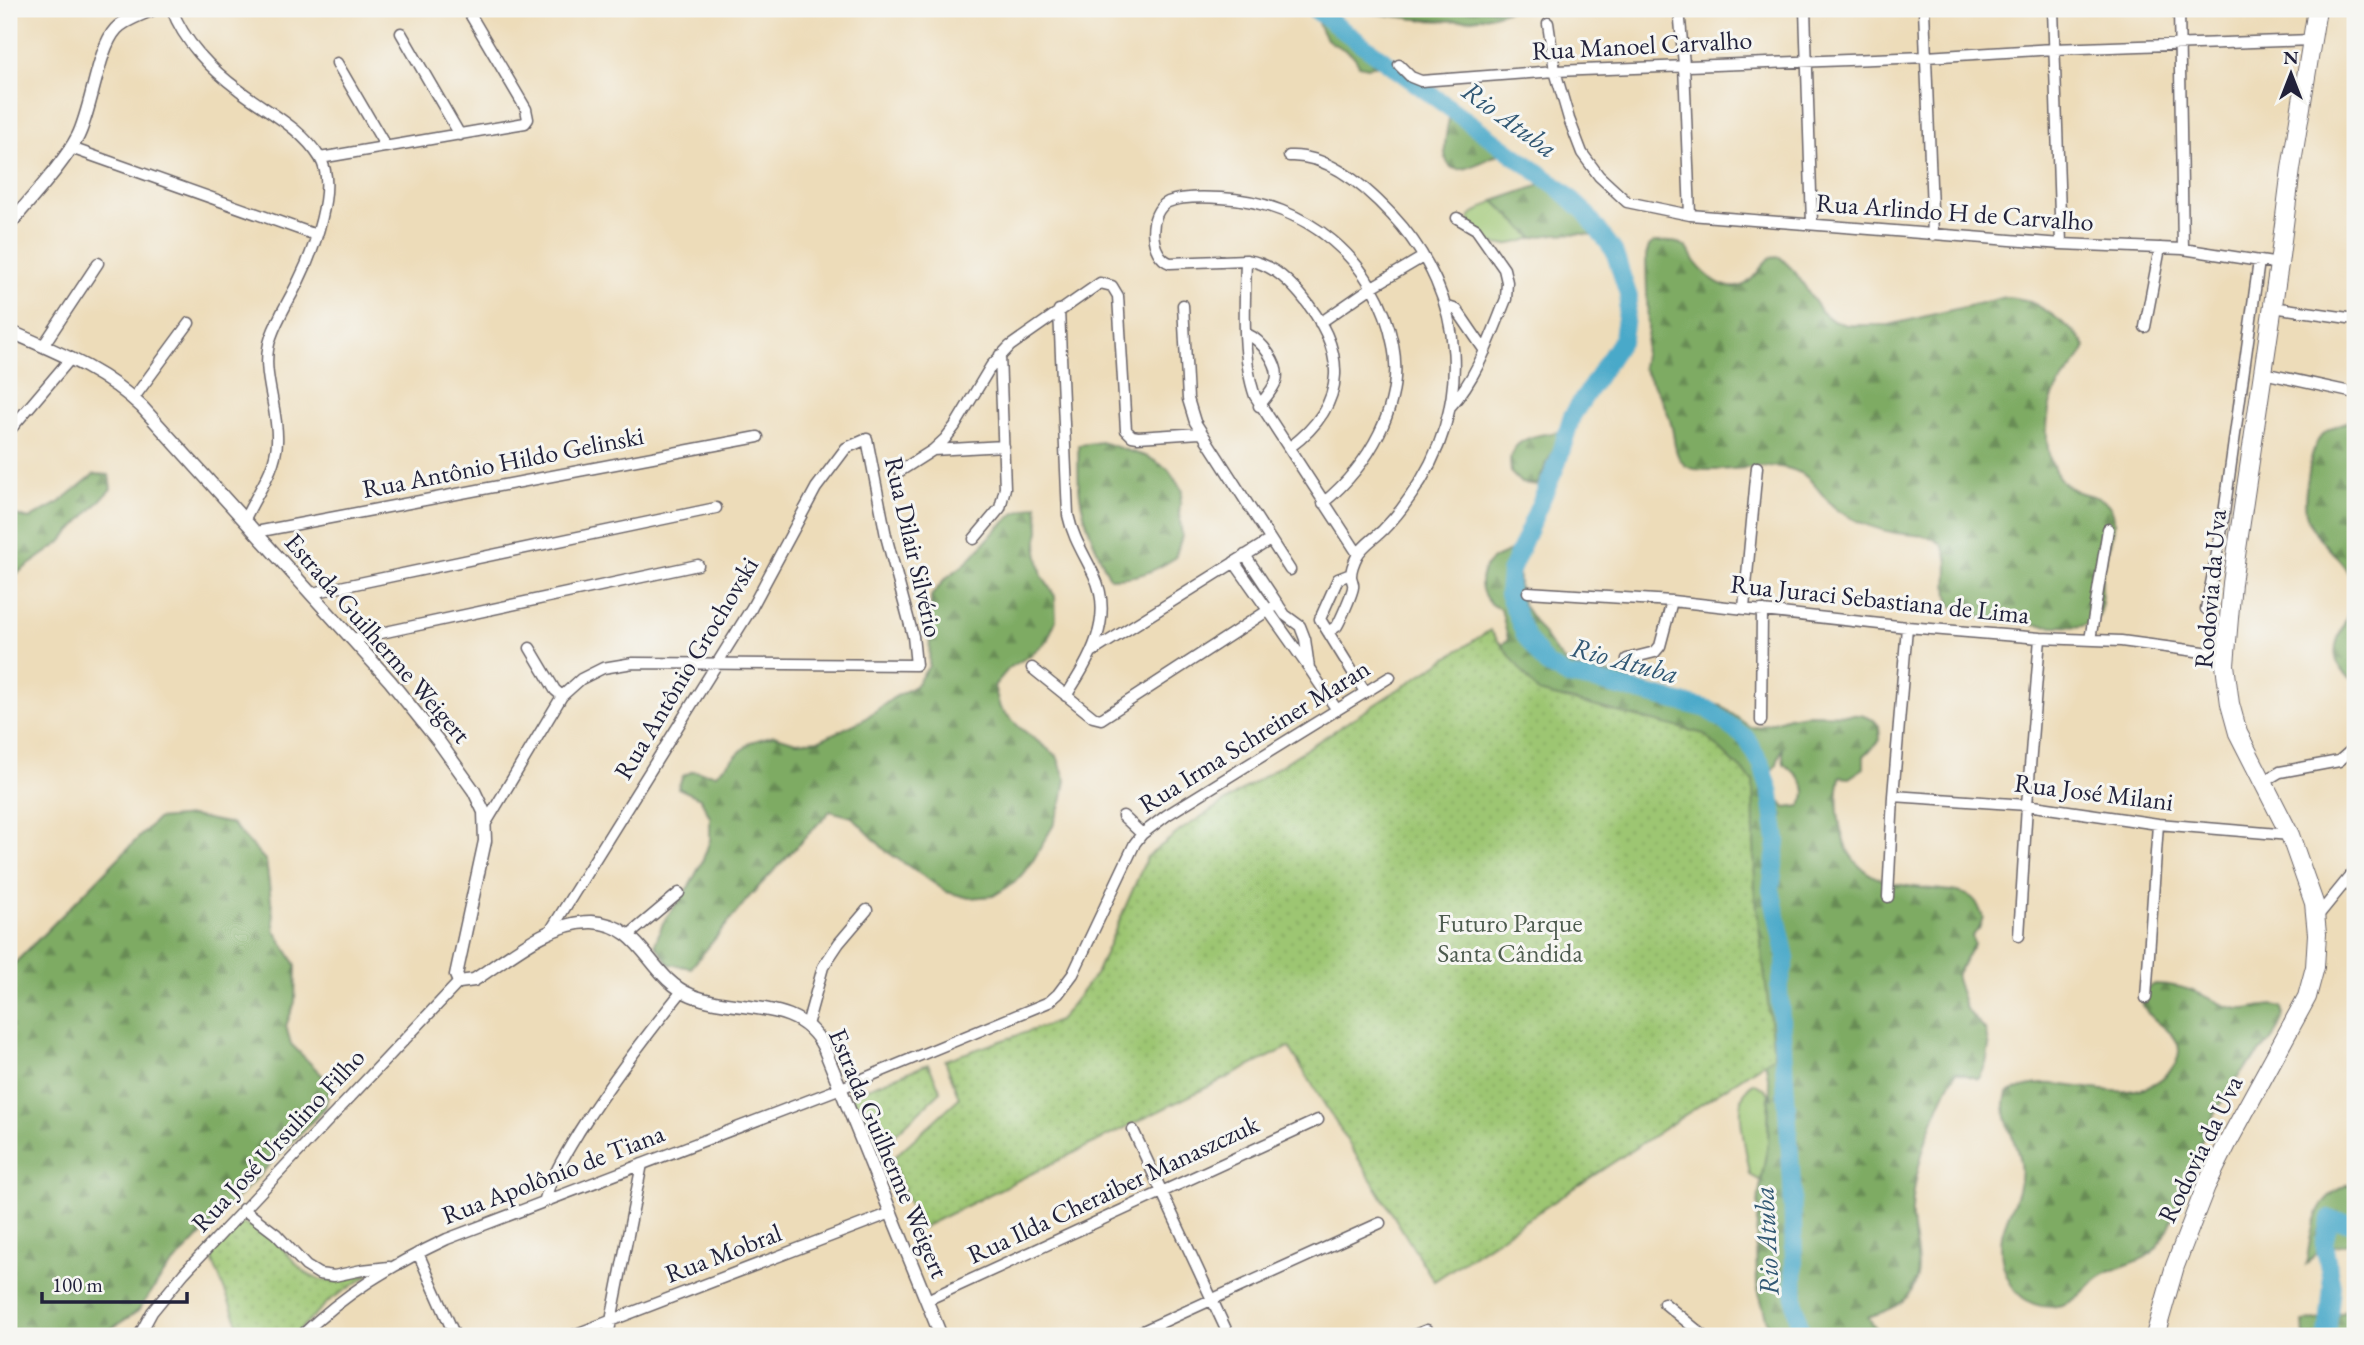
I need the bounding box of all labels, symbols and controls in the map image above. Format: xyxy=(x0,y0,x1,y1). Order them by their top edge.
street label: Rua Manoel Carvalho xyxy=(1531,22,1753,68)
north arrow xyxy=(2256,38,2326,108)
text: N xyxy=(2283,45,2299,70)
water label: Rio Atuba xyxy=(1455,72,1565,166)
street label: Rua Arlindo H de Carvalho xyxy=(1815,185,2095,239)
street label: Rua Antônio Hildo Gelinski xyxy=(359,418,647,506)
street label: Rua Dilair Silvério xyxy=(877,453,951,641)
street label: Rodovia da Uva xyxy=(2186,507,2234,670)
street label: Estrada Guilherme Weigert xyxy=(277,526,479,750)
street label: Rua Antônio Grochovski xyxy=(606,550,766,786)
street label: Rua Juraci Sebastiana de Lima xyxy=(1729,566,2032,632)
water label: Rio Atuba xyxy=(1567,628,1683,692)
street label: Rua Irma Schreiner Maran xyxy=(1132,651,1376,821)
street label: Rua José Milani xyxy=(2013,765,2175,819)
park label: Futuro Parque Santa Cândida xyxy=(1437,906,1583,970)
street label: Estrada Guilherme Weigert xyxy=(821,1023,957,1283)
street label: Rua José Ursulino Filho xyxy=(184,1041,372,1239)
street label: Rodovia da Uva xyxy=(2150,1069,2251,1228)
street label: Rua Ilda Cheraiber Manaszczuk xyxy=(962,1106,1265,1272)
street label: Rua Apolônio de Tiana xyxy=(437,1116,670,1232)
water label: Rio Atuba xyxy=(1745,1185,1787,1297)
street label: Rua Mobral xyxy=(660,1215,786,1291)
scale bar xyxy=(42,1261,187,1305)
text: 100 m xyxy=(52,1271,103,1298)

